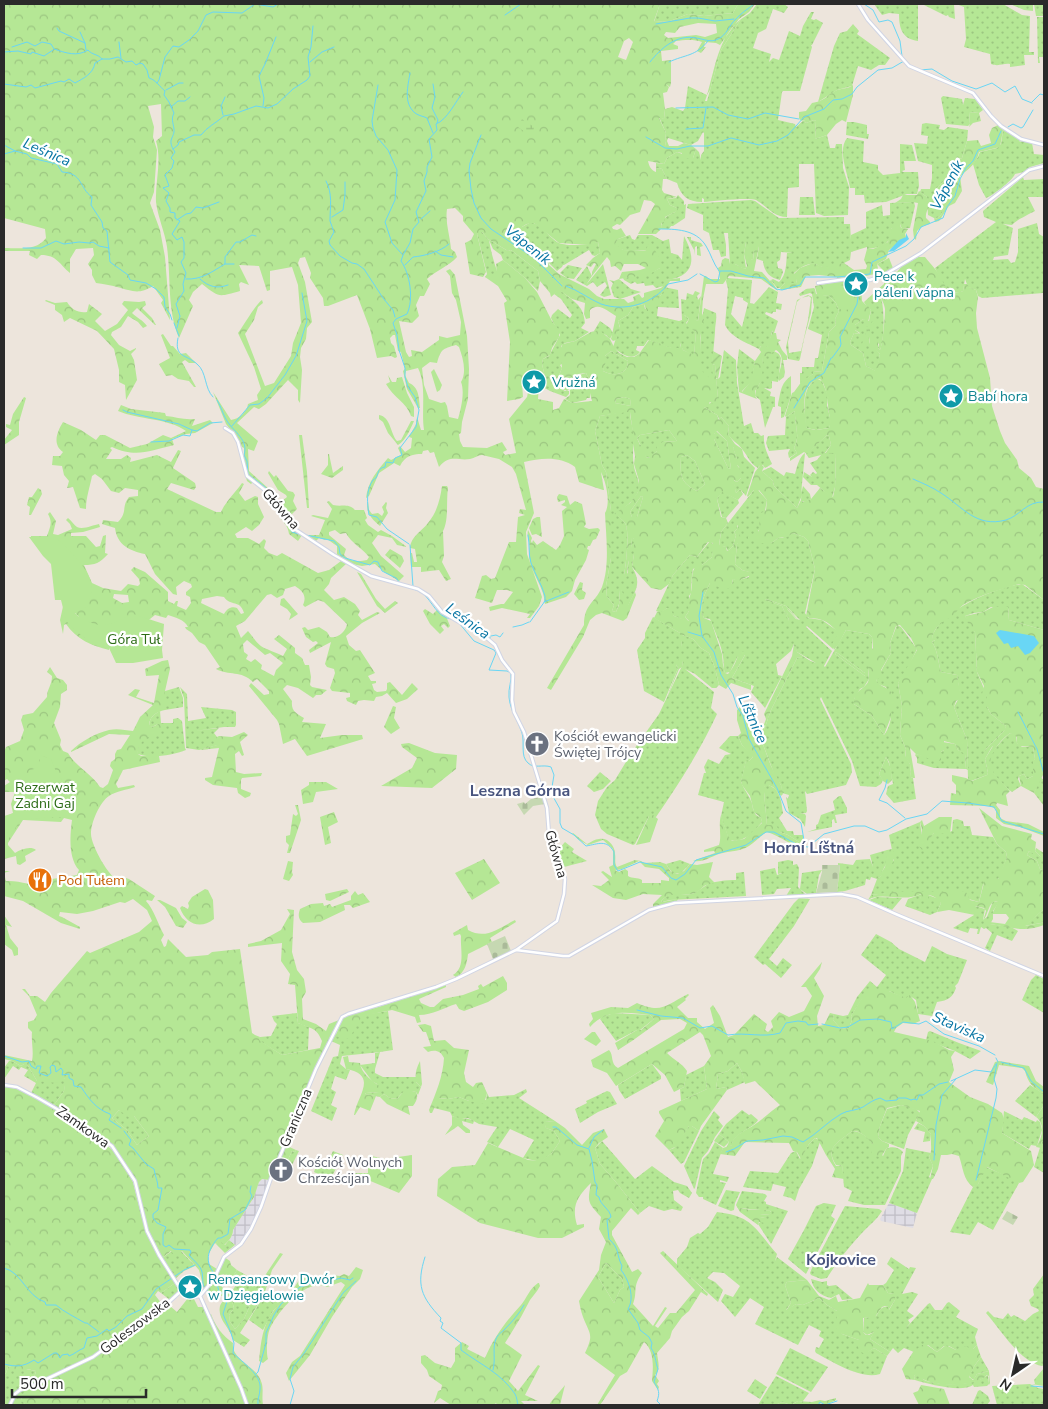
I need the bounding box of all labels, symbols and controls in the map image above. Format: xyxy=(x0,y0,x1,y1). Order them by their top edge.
water label: Leśnica xyxy=(20,133,74,171)
water label: Vápeník xyxy=(926,156,969,213)
water label: Vápeník xyxy=(501,221,556,270)
place label: Pece k pálení vápna xyxy=(874,267,954,302)
place icon: Pece k pálení vápna xyxy=(843,271,869,297)
place icon: Vružná xyxy=(521,369,547,395)
place label: Vružná xyxy=(551,373,596,392)
place icon: Babí hora xyxy=(938,383,964,409)
place label: Babí hora xyxy=(968,387,1028,406)
street label: Główna xyxy=(258,484,304,534)
water label: Leśnica xyxy=(442,598,494,644)
park label: Góra Tuł xyxy=(107,630,162,649)
water label: Líštnice xyxy=(734,692,772,746)
place label: Kościół ewangelicki Świętej Trójcy xyxy=(554,727,677,762)
church icon: Kościół ewangelicki Świętej Trójcy xyxy=(524,731,550,757)
park label: Rezerwat Zadni Gaj xyxy=(15,778,75,813)
district label: Leszna Górna xyxy=(470,780,570,802)
street label: Główna xyxy=(540,828,572,880)
district label: Horní Líštná xyxy=(764,837,854,859)
restaurant icon: Pod Tułem xyxy=(27,867,53,893)
place label: Pod Tułem xyxy=(58,871,125,890)
water label: Staviska xyxy=(929,1006,989,1048)
street label: Graniczna xyxy=(275,1086,317,1150)
street label: Zamkowa xyxy=(53,1102,113,1152)
place label: Kościół Wolnych Chrześcijan xyxy=(298,1153,402,1188)
church icon: Kościół Wolnych Chrześcijan xyxy=(268,1157,294,1183)
district label: Kojkovice xyxy=(806,1249,876,1271)
place label: Renesansowy Dwór w Dzięgielowie xyxy=(208,1270,334,1305)
place icon: Renesansowy Dwór w Dzięgielowie xyxy=(177,1274,203,1300)
street label: Goleszowska xyxy=(96,1293,174,1359)
north arrow xyxy=(988,1349,1038,1399)
scale bar xyxy=(12,1366,146,1398)
text: 500 m xyxy=(20,1374,64,1394)
text: N xyxy=(996,1374,1016,1395)

